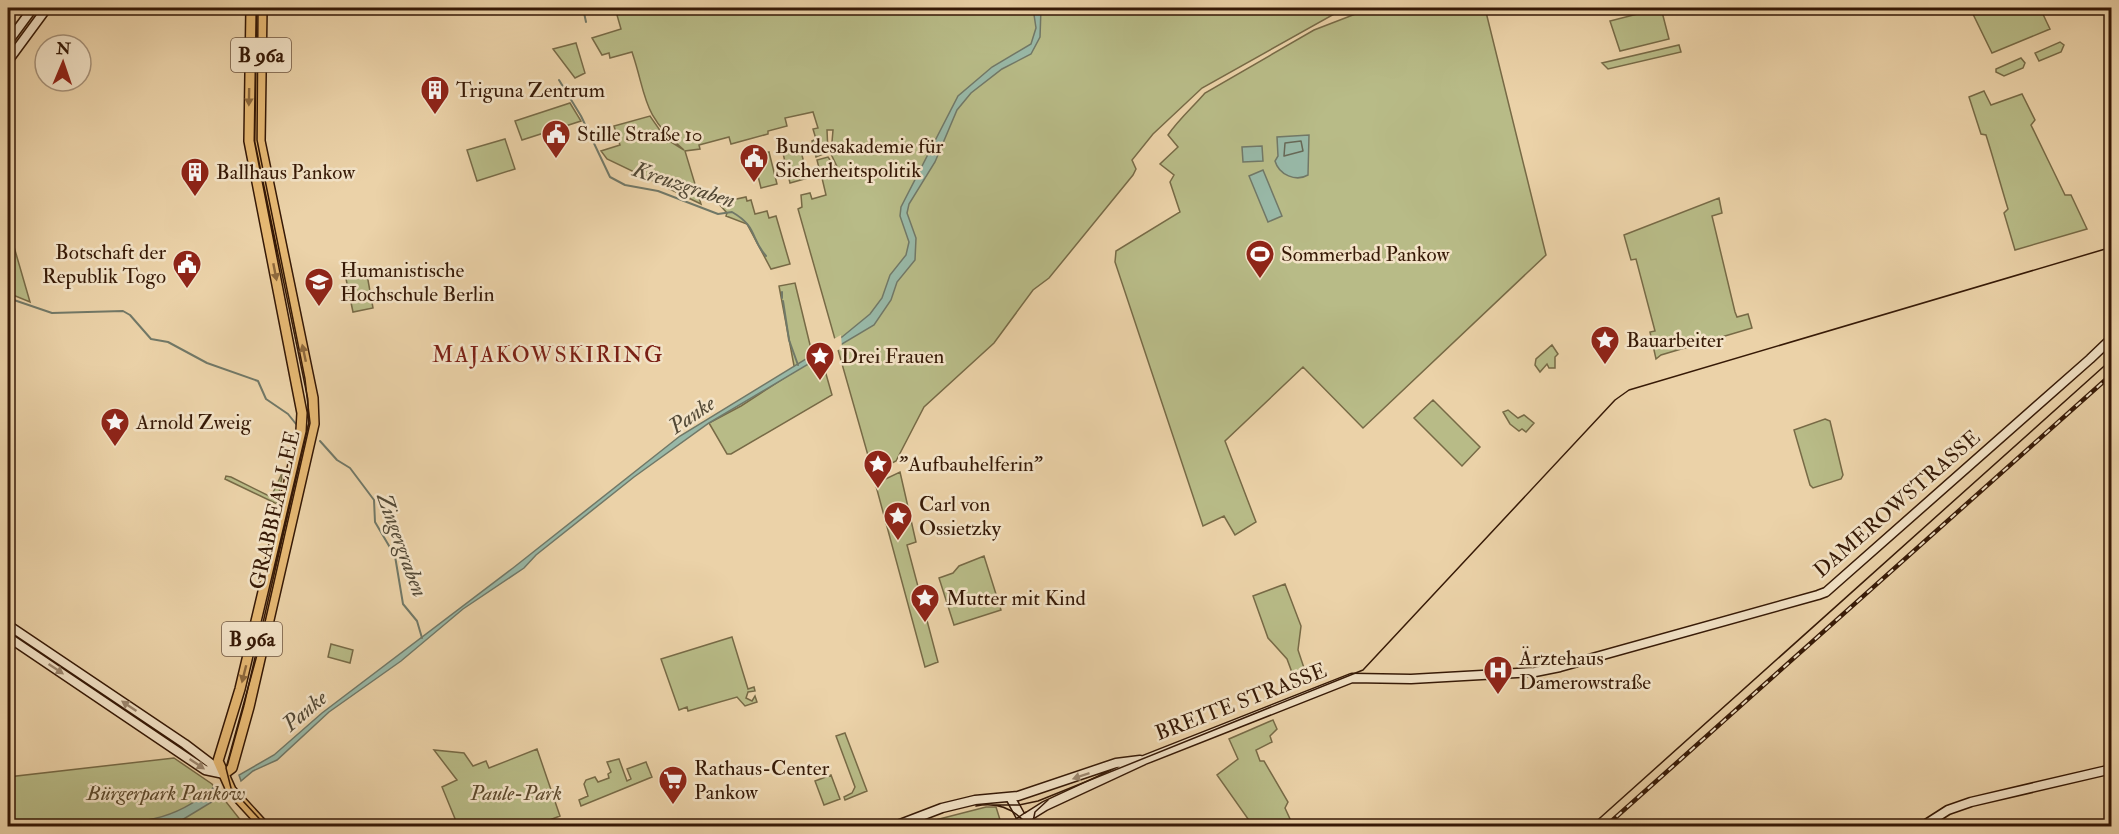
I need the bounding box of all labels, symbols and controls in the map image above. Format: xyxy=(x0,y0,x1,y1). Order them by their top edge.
north arrow xyxy=(33,33,93,93)
road number: B 96a xyxy=(231,38,291,72)
text: N xyxy=(55,39,72,59)
building icon: Triguna Zentrum xyxy=(419,74,451,116)
place label: Triguna Zentrum xyxy=(456,77,605,104)
one-way arrow xyxy=(245,88,254,107)
public building icon: Stille Straße 10 xyxy=(540,118,572,160)
place label: Stille Straße 10 xyxy=(577,121,703,148)
place label: Bundesakademie für Sicherheitspolitik xyxy=(775,133,944,184)
public building icon: Bundesakademie für Sicherheitspolitik xyxy=(738,142,770,184)
water label: Kreuzgraben xyxy=(628,155,739,215)
building icon: Ballhaus Pankow xyxy=(179,156,211,198)
place label: Ballhaus Pankow xyxy=(216,159,356,186)
sports icon: Sommerbad Pankow xyxy=(1244,238,1276,280)
place label: Botschaft der Republik Togo xyxy=(42,239,166,290)
place label: Sommerbad Pankow xyxy=(1281,241,1451,268)
public building icon: Botschaft der Republik Togo xyxy=(171,248,203,290)
place label: Humanistische Hochschule Berlin xyxy=(340,257,495,308)
one-way arrow xyxy=(271,262,280,281)
school or university icon: Humanistische Hochschule Berlin xyxy=(303,266,335,308)
place icon: Bauarbeiter xyxy=(1589,324,1621,366)
place label: Bauarbeiter xyxy=(1626,327,1724,354)
place icon: Drei Frauen xyxy=(804,340,836,382)
district label: MAJAKOWSKIRING xyxy=(432,341,664,369)
place label: Drei Frauen xyxy=(841,343,944,370)
one-way arrow xyxy=(298,344,308,362)
water label: Panke xyxy=(663,389,721,441)
place icon: Arnold Zweig xyxy=(99,406,131,448)
place label: Arnold Zweig xyxy=(135,409,252,436)
street label: DAMEROWSTRASSE xyxy=(1808,424,1986,584)
street label: GRABBEALLEE xyxy=(244,428,306,592)
place icon: "Aufbauhelferin" xyxy=(862,448,894,490)
place label: "Aufbauhelferin" xyxy=(899,451,1043,478)
water label: Zingergraben xyxy=(370,488,434,601)
place label: Carl von Ossietzky xyxy=(919,491,1002,542)
place icon: Carl von Ossietzky xyxy=(882,500,914,542)
place icon: Mutter mit Kind xyxy=(909,582,941,624)
place label: Mutter mit Kind xyxy=(946,585,1086,612)
road number: B 96a xyxy=(222,622,282,656)
place label: Ärztehaus Damerowstraße xyxy=(1518,645,1651,696)
hospital icon: Ärztehaus Damerowstraße xyxy=(1482,654,1514,696)
street label: BREITE STRASSE xyxy=(1151,657,1331,747)
one-way arrow xyxy=(48,664,64,675)
one-way arrow xyxy=(239,665,248,684)
water label: Panke xyxy=(276,684,334,738)
one-way arrow xyxy=(122,700,138,712)
place label: Rathaus-Center Pankow xyxy=(694,755,830,806)
one-way arrow xyxy=(189,758,205,769)
supermarket icon: Rathaus-Center Pankow xyxy=(657,764,689,806)
one-way arrow xyxy=(1072,772,1090,782)
park label: Bürgerpark Pankow xyxy=(86,780,245,807)
park label: Paule-Park xyxy=(469,780,562,807)

